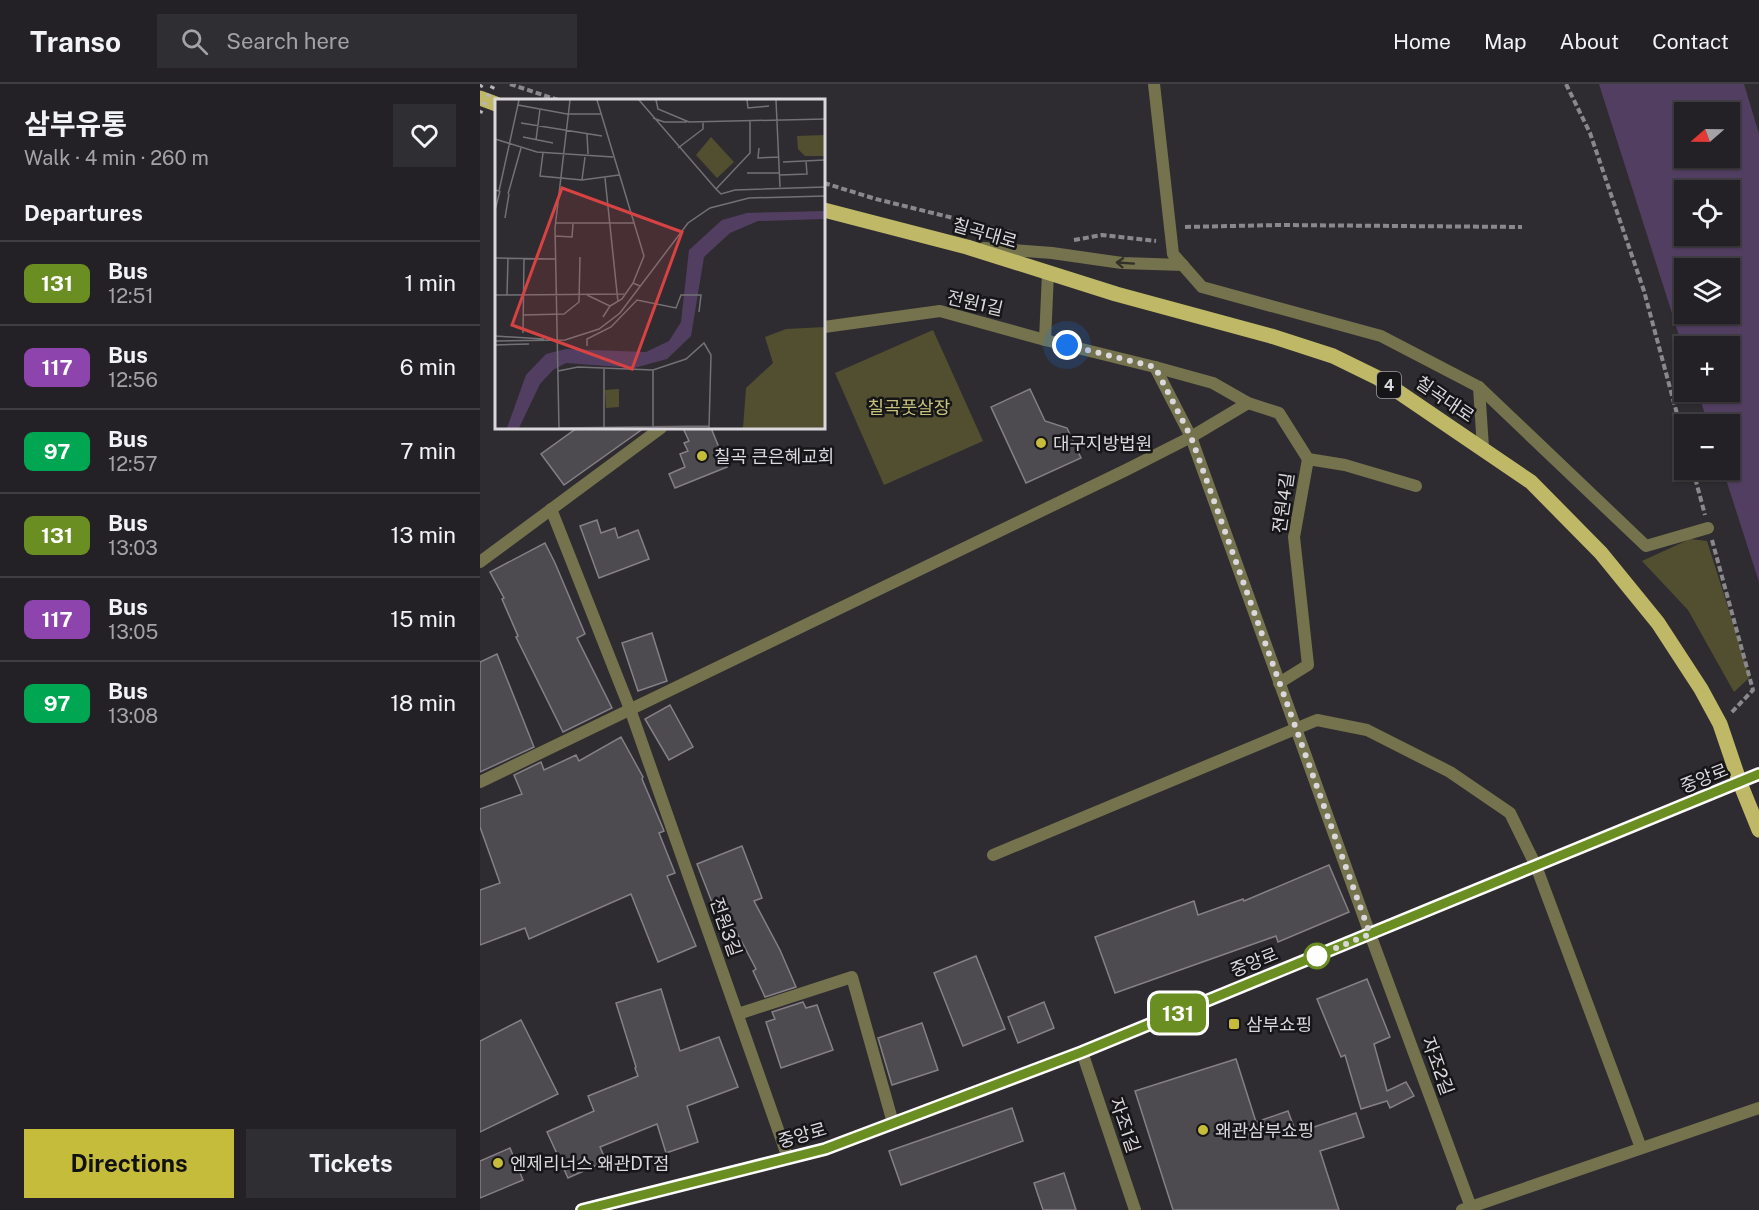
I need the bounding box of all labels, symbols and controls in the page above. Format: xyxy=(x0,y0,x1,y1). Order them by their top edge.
search box xyxy=(157,14,577,68)
text: Transo xyxy=(30,25,121,58)
icon: search xyxy=(178,25,211,58)
text: Search here xyxy=(226,28,350,54)
text: Home xyxy=(1393,29,1451,54)
text: Map xyxy=(1484,29,1527,54)
text: About xyxy=(1560,29,1619,54)
text: Contact xyxy=(1652,29,1729,54)
inset map xyxy=(495,99,825,429)
north arrow xyxy=(1674,102,1740,168)
map controls xyxy=(1674,102,1740,480)
button: heart xyxy=(393,104,456,167)
text: 삼부유통 xyxy=(24,107,127,140)
text: Walk · 4 min · 260 m xyxy=(24,146,209,170)
button: locate xyxy=(1674,180,1740,246)
text: Departures xyxy=(24,200,143,226)
street label: 칠곡대로 xyxy=(950,214,1020,252)
one-way arrow xyxy=(1115,257,1135,268)
text: Bus xyxy=(108,258,148,284)
button: layers xyxy=(1674,258,1740,324)
text: 1 min xyxy=(404,270,456,296)
text: 131 xyxy=(41,271,73,296)
text: 12:51 xyxy=(108,284,154,308)
street label: 전원1길 xyxy=(945,286,1005,320)
your location xyxy=(1052,330,1082,360)
button: + xyxy=(1674,336,1740,402)
text: Bus xyxy=(108,342,148,368)
text: 6 min xyxy=(400,354,456,380)
text: 117 xyxy=(41,355,73,380)
text: 12:56 xyxy=(108,368,158,392)
road number: 4 xyxy=(1377,372,1401,398)
street label: 칠곡대로 xyxy=(1412,372,1478,426)
park label: 칠곡풋살장 xyxy=(868,397,950,418)
button: − xyxy=(1674,414,1740,480)
text: Bus xyxy=(108,426,148,452)
place label: 대구지방법원 xyxy=(1053,433,1152,454)
marker: 대구지방법원 xyxy=(1034,436,1048,450)
text: 7 min xyxy=(400,438,456,464)
text: 97 xyxy=(44,439,70,464)
place label: 칠곡 큰은혜교회 xyxy=(714,446,834,467)
marker: 칠곡 큰은혜교회 xyxy=(695,449,709,463)
text: 12:57 xyxy=(108,452,157,476)
street label: 전원4길 xyxy=(1268,471,1298,535)
text: Bus xyxy=(108,510,148,536)
text: 13 min xyxy=(391,522,456,548)
text: 131 xyxy=(41,523,73,548)
text: 13:03 xyxy=(108,536,158,560)
text: Bus xyxy=(108,594,148,620)
text: 15 min xyxy=(390,606,456,632)
text: 117 xyxy=(41,607,73,632)
text: 13:05 xyxy=(108,620,158,644)
text: Bus xyxy=(108,678,148,704)
text: 18 min xyxy=(390,690,456,716)
text: 97 xyxy=(44,691,70,716)
text: 13:08 xyxy=(108,704,158,728)
street label: 중앙로 xyxy=(1677,759,1731,797)
street label: 전원3길 xyxy=(706,895,746,959)
street label: 중앙로 xyxy=(1227,943,1281,981)
unlabelled marker xyxy=(1304,943,1330,969)
line badge: 131 xyxy=(1144,994,1212,1032)
text: 131 xyxy=(1162,1001,1194,1026)
place label: 삼부쇼핑 xyxy=(1246,1014,1312,1035)
marker: 삼부쇼핑 xyxy=(1227,1017,1241,1031)
street label: 자조2길 xyxy=(1418,1034,1458,1098)
street label: 자조1길 xyxy=(1106,1095,1144,1155)
street label: 중앙로 xyxy=(775,1118,829,1152)
place label: 왜관삼부쇼핑 xyxy=(1215,1120,1314,1141)
marker: 왜관삼부쇼핑 xyxy=(1196,1123,1210,1137)
button: Directions xyxy=(24,1129,234,1198)
button: Tickets xyxy=(246,1129,456,1198)
place label: 엔제리너스 왜관DT점 xyxy=(510,1153,670,1174)
marker: 엔제리너스 왜관DT점 xyxy=(491,1156,505,1170)

